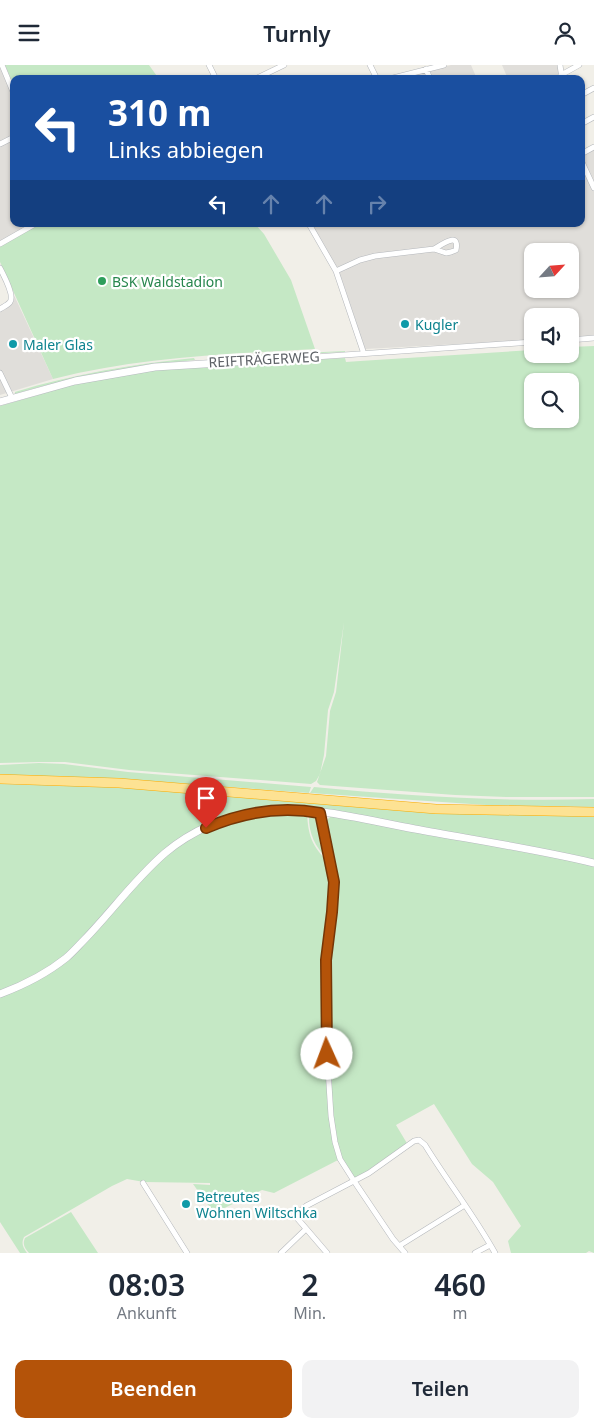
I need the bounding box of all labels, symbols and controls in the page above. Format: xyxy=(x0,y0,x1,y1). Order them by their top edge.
text: Turnly xyxy=(263,18,331,48)
icon: menu xyxy=(15,19,43,47)
icon: person xyxy=(551,19,579,47)
text: 310 m xyxy=(108,89,211,136)
icon: left xyxy=(25,95,90,160)
text: Links abbiegen xyxy=(108,134,264,164)
icon: left xyxy=(204,190,232,218)
icon: ahead xyxy=(257,190,285,218)
icon: ahead xyxy=(310,190,338,218)
icon: right xyxy=(363,190,391,218)
north arrow xyxy=(524,243,579,297)
map controls xyxy=(524,243,579,428)
place label: BSK Waldstadion xyxy=(112,272,223,291)
marker: BSK Waldstadion xyxy=(96,275,108,287)
button: sound xyxy=(524,308,579,363)
place label: Kugler xyxy=(415,315,458,334)
marker: Kugler xyxy=(399,318,411,330)
place label: Maler Glas xyxy=(23,335,93,354)
marker: Maler Glas xyxy=(7,338,19,350)
street label: REIFTRÄGERWEG xyxy=(208,347,320,371)
button: search xyxy=(524,373,579,428)
pin xyxy=(185,777,227,828)
icon: arrive xyxy=(192,784,220,812)
position arrow xyxy=(300,1027,352,1079)
place label: Betreutes Wohnen Wiltschka xyxy=(196,1187,317,1222)
marker: Betreutes Wohnen Wiltschka xyxy=(180,1198,192,1210)
text: 08:03 xyxy=(108,1264,185,1305)
text: 2 xyxy=(301,1264,318,1305)
text: 460 xyxy=(434,1264,486,1305)
text: Ankunft xyxy=(117,1302,177,1324)
text: Min. xyxy=(293,1302,326,1324)
text: m xyxy=(453,1302,468,1324)
button: Beenden xyxy=(15,1360,292,1418)
button: Teilen xyxy=(302,1360,579,1418)

